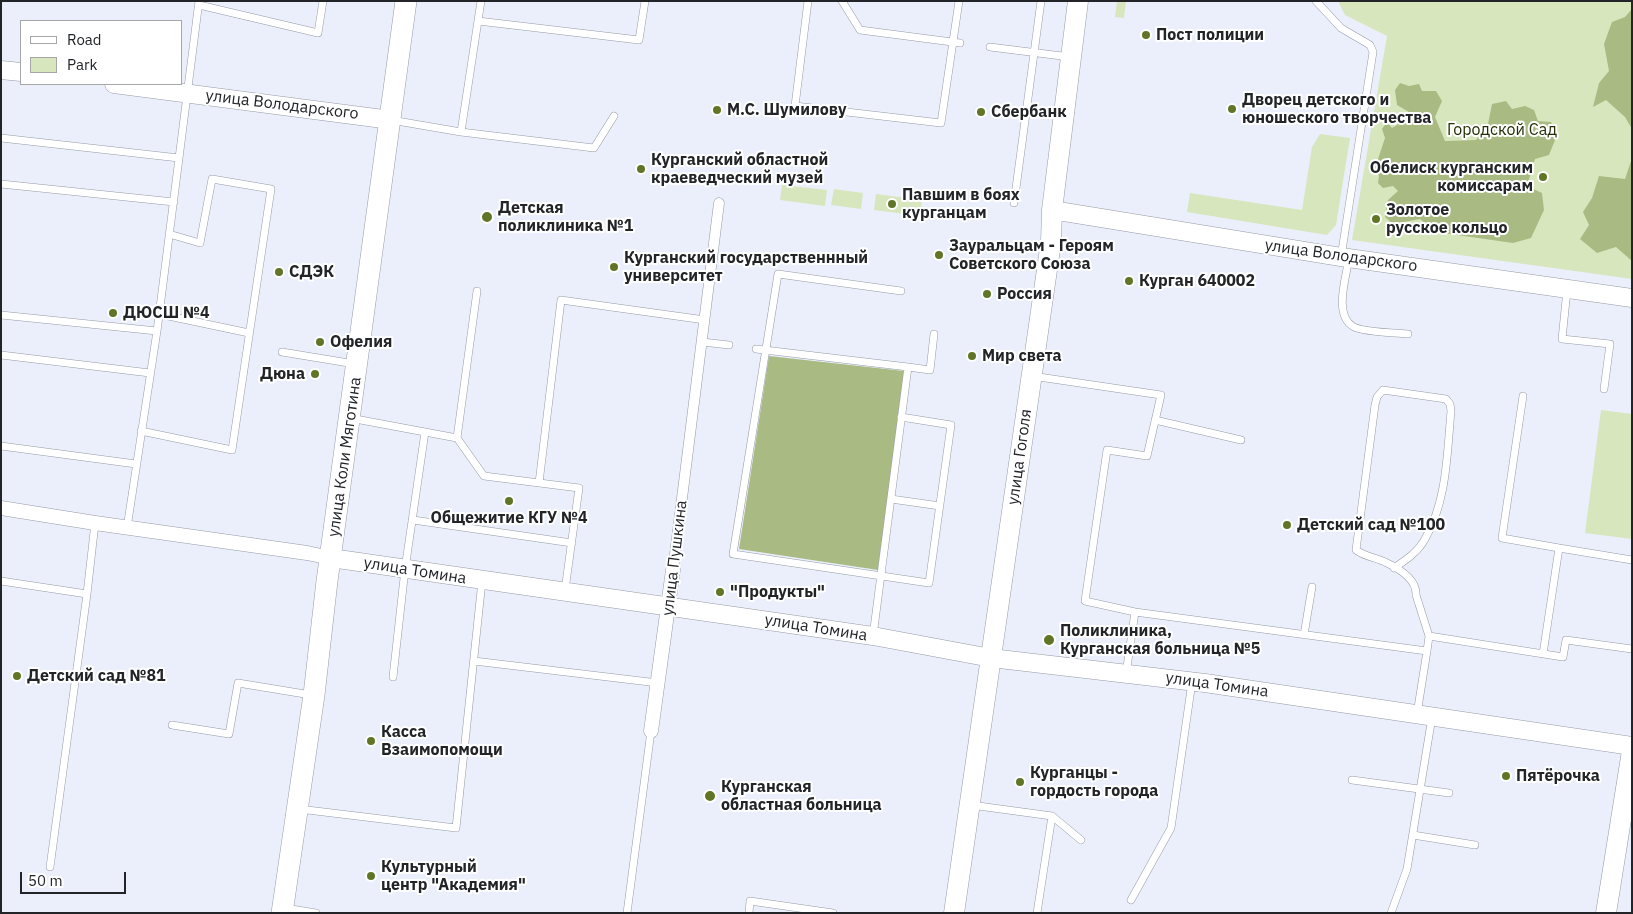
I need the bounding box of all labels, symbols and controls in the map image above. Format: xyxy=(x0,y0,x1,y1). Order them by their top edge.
legend xyxy=(20,20,182,85)
place label: Пост полиции xyxy=(1156,25,1264,45)
marker: Пост полиции xyxy=(1140,29,1152,41)
text: Road xyxy=(67,30,102,49)
text: Park xyxy=(67,55,97,74)
street label: улица Володарского xyxy=(204,86,360,124)
place label: Дворец детского и юношеского творчества xyxy=(1242,90,1431,128)
place label: М.С. Шумилову xyxy=(727,100,846,120)
place label: Сбербанк xyxy=(991,102,1067,122)
marker: Дворец детского и юношеского творчества xyxy=(1226,103,1238,115)
marker: М.С. Шумилову xyxy=(711,104,723,116)
marker: Сбербанк xyxy=(975,106,987,118)
park label: Городской Сад xyxy=(1447,120,1557,140)
place label: Курганский областной краеведческий музей xyxy=(651,150,828,188)
place label: Обелиск курганским комиссарам xyxy=(1370,158,1533,196)
marker: Курганский областной краеведческий музей xyxy=(635,163,647,175)
marker: Обелиск курганским комиссарам xyxy=(1537,171,1549,183)
place label: Павшим в боях курганцам xyxy=(902,185,1020,223)
place label: Детская поликлиника №1 xyxy=(498,198,633,236)
marker: Павшим в боях курганцам xyxy=(886,198,898,210)
place label: Золотое русское кольцо xyxy=(1386,200,1507,238)
marker: Детская поликлиника №1 xyxy=(480,210,494,224)
marker: Золотое русское кольцо xyxy=(1370,213,1382,225)
place label: Зауральцам - Героям Советского Союза xyxy=(949,236,1114,274)
street label: улица Володарского xyxy=(1263,236,1419,276)
place label: Курганский государственнный университет xyxy=(624,248,868,286)
marker: Зауральцам - Героям Советского Союза xyxy=(933,249,945,261)
marker: Курганский государственнный университет xyxy=(608,261,620,273)
place label: СДЭК xyxy=(289,262,334,282)
marker: СДЭК xyxy=(273,266,285,278)
place label: Курган 640002 xyxy=(1139,271,1255,291)
marker: Курган 640002 xyxy=(1123,275,1135,287)
place label: Россия xyxy=(997,284,1052,304)
marker: Россия xyxy=(981,288,993,300)
place label: ДЮСШ №4 xyxy=(123,303,210,323)
marker: ДЮСШ №4 xyxy=(107,307,119,319)
place label: Офелия xyxy=(330,332,392,352)
marker: Офелия xyxy=(314,336,326,348)
place label: Мир света xyxy=(982,346,1062,366)
marker: Мир света xyxy=(966,350,978,362)
place label: Дюна xyxy=(260,364,305,384)
marker: Дюна xyxy=(309,368,321,380)
street label: улица Коли Мяготина xyxy=(324,376,366,538)
street label: улица Гоголя xyxy=(1004,408,1036,506)
marker: Общежитие КГУ №4 xyxy=(503,495,515,507)
street label: улица Пушкина xyxy=(658,499,692,617)
place label: Общежитие КГУ №4 xyxy=(430,508,588,528)
place label: Детский сад №100 xyxy=(1297,515,1445,535)
marker: Детский сад №100 xyxy=(1281,519,1293,531)
street label: улица Томина xyxy=(362,553,468,589)
place label: "Продукты" xyxy=(730,582,825,602)
marker: "Продукты" xyxy=(714,586,726,598)
street label: улица Томина xyxy=(763,610,869,646)
place label: Поликлиника, Курганская больница №5 xyxy=(1060,621,1260,659)
marker: Поликлиника, Курганская больница №5 xyxy=(1042,633,1056,647)
place label: Детский сад №81 xyxy=(27,666,166,686)
street label: улица Томина xyxy=(1164,668,1270,702)
marker: Детский сад №81 xyxy=(11,670,23,682)
place label: Касса Взаимопомощи xyxy=(381,722,503,760)
marker: Касса Взаимопомощи xyxy=(365,735,377,747)
place label: Курганцы - гордость города xyxy=(1030,763,1158,801)
place label: Пятёрочка xyxy=(1516,766,1600,786)
marker: Пятёрочка xyxy=(1500,770,1512,782)
marker: Курганцы - гордость города xyxy=(1014,776,1026,788)
place label: Курганская областная больница xyxy=(721,777,882,815)
marker: Курганская областная больница xyxy=(703,789,717,803)
place label: Культурный центр "Академия" xyxy=(381,857,526,895)
scale bar xyxy=(22,862,129,894)
marker: Культурный центр "Академия" xyxy=(365,870,377,882)
text: 50 m xyxy=(28,871,63,890)

